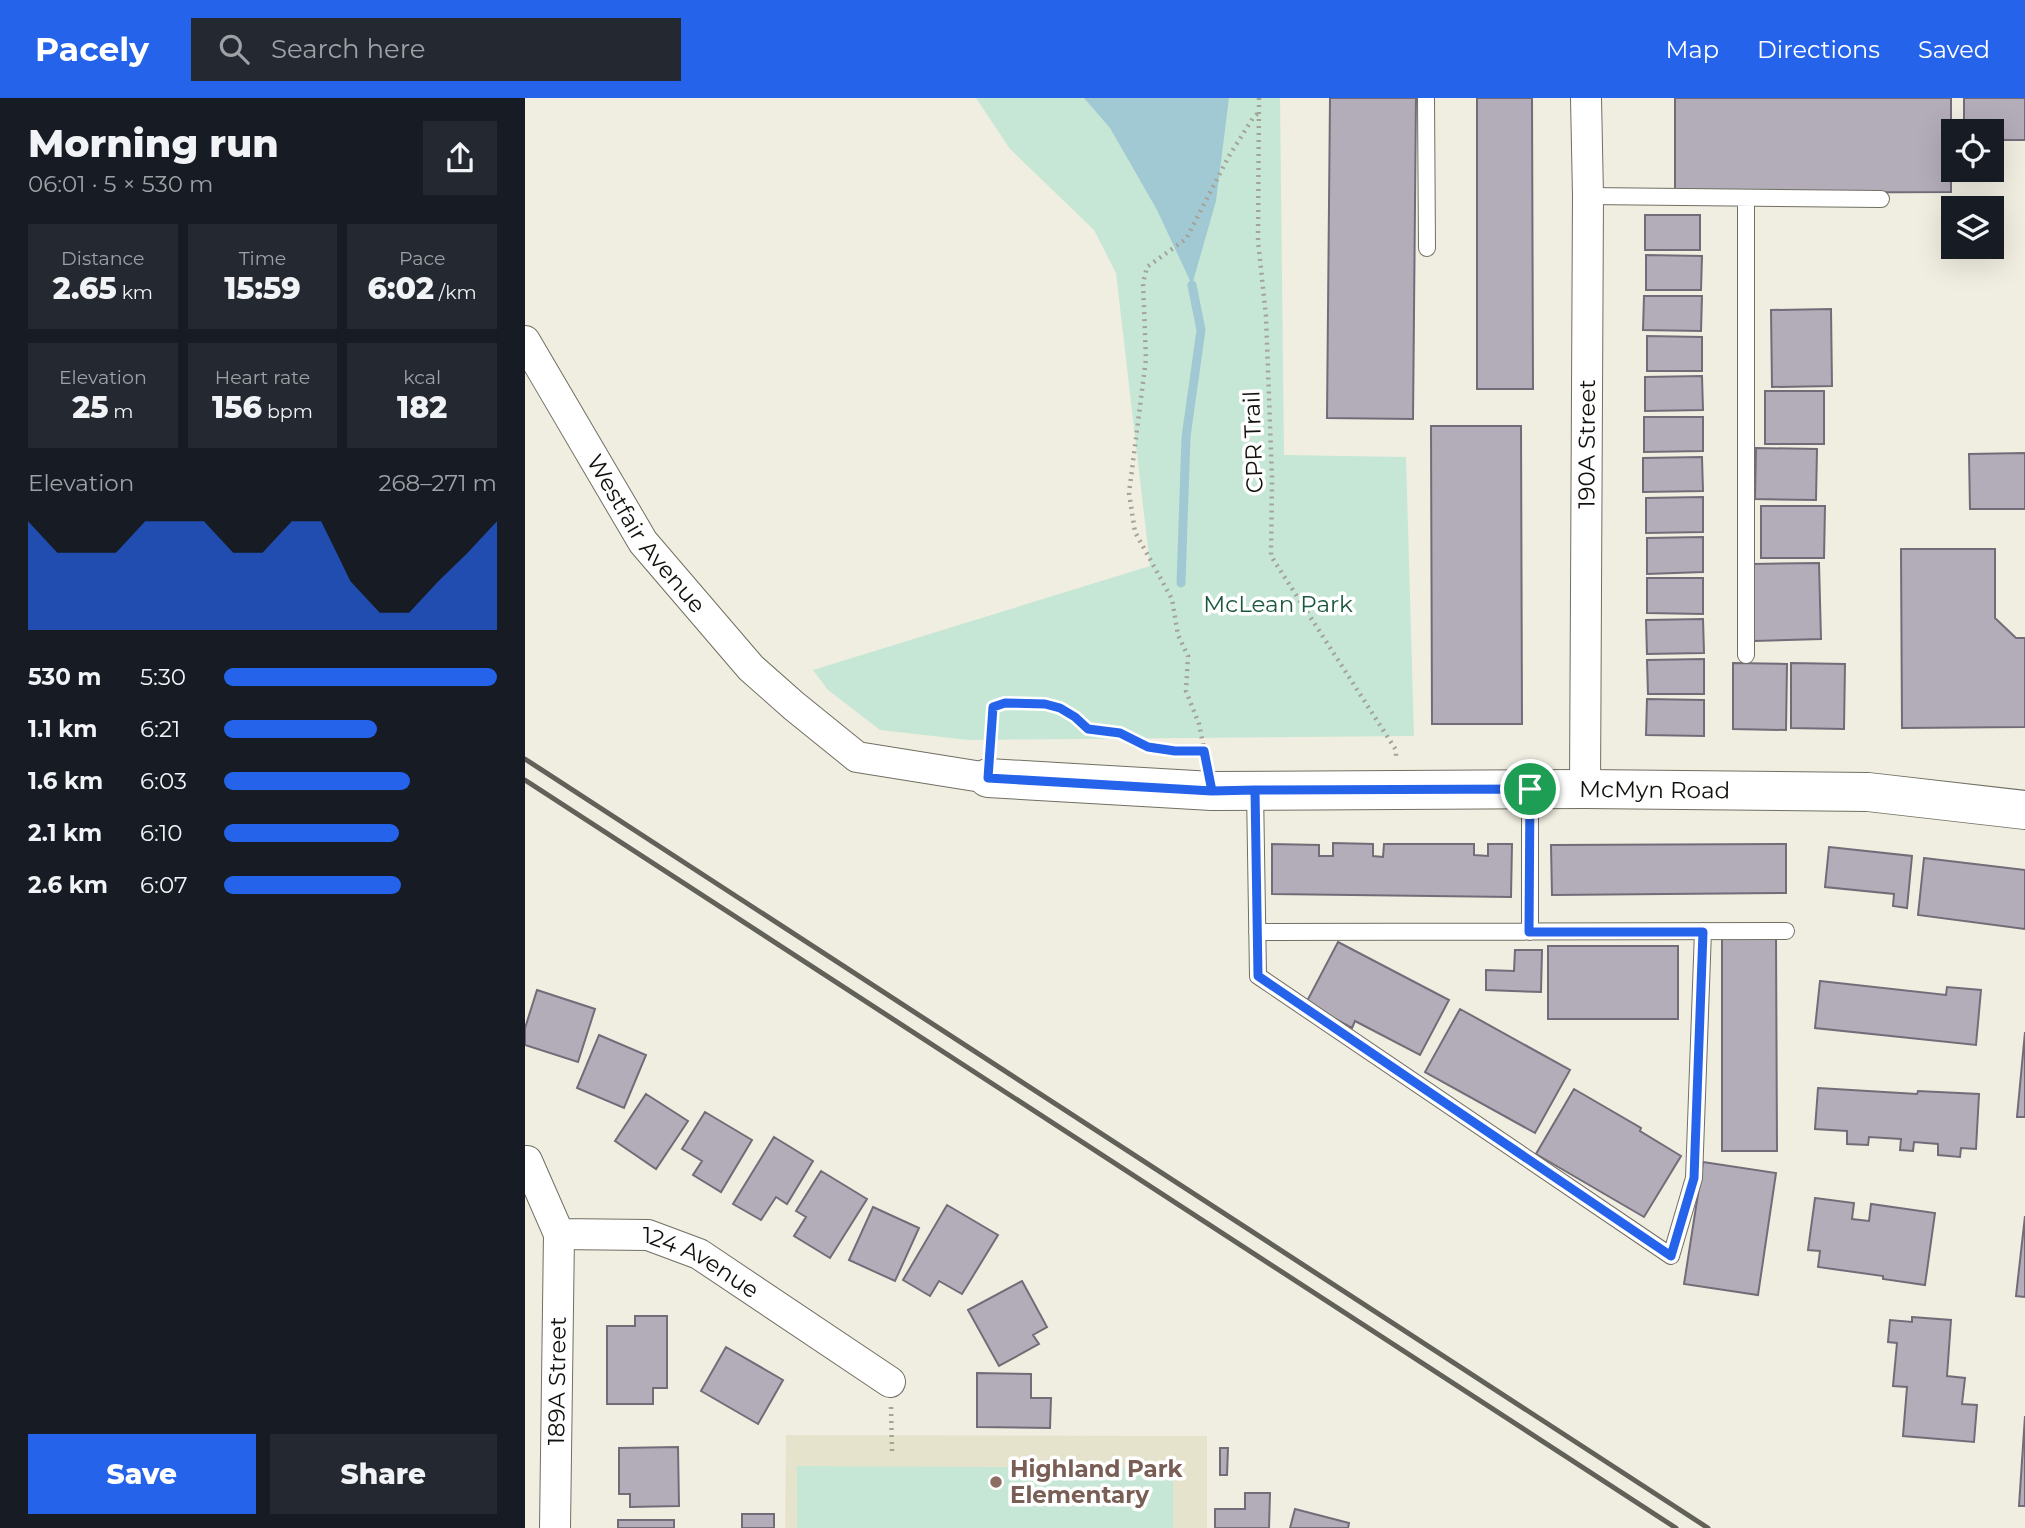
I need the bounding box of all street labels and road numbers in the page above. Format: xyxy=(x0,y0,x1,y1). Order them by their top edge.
street label: 190A Street xyxy=(1572,379,1601,509)
street label: CPR Trail xyxy=(1237,390,1269,494)
street label: Westfair Avenue xyxy=(581,449,712,619)
street label: McMyn Road xyxy=(1579,775,1730,805)
street label: 124 Avenue xyxy=(643,1221,764,1304)
street label: 189A Street xyxy=(542,1316,572,1446)

